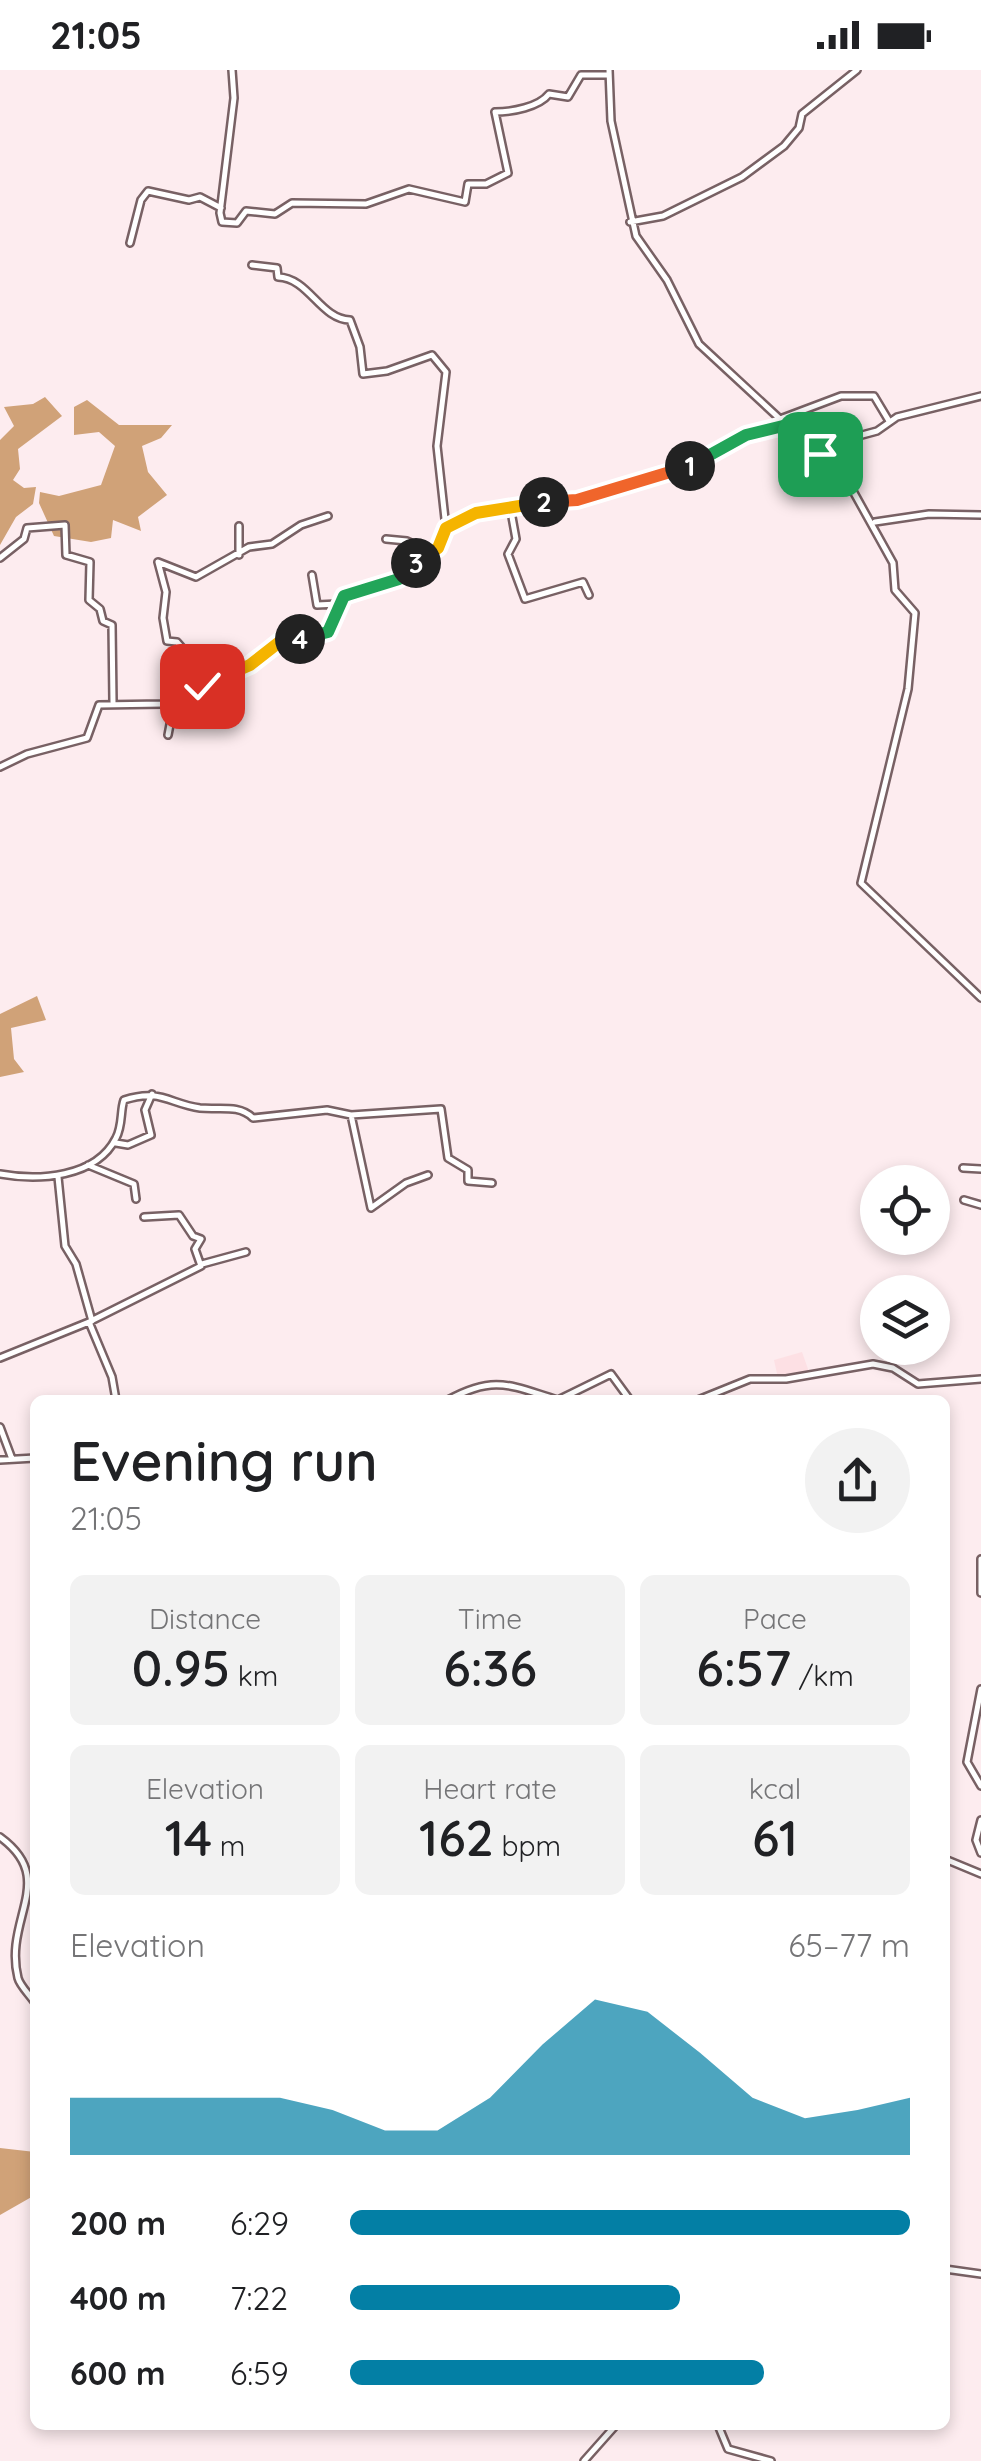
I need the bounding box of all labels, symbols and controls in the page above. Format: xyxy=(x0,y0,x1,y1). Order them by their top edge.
text: 21:05 xyxy=(50,11,142,59)
pin xyxy=(778,412,863,497)
icon: arrive xyxy=(793,427,848,482)
pin: 1 xyxy=(665,441,715,491)
text: 1 xyxy=(685,448,695,483)
pin: 2 xyxy=(519,477,569,527)
text: 2 xyxy=(536,484,552,519)
pin: 3 xyxy=(391,538,441,588)
text: 3 xyxy=(408,545,424,580)
pin: 4 xyxy=(275,614,325,664)
text: 4 xyxy=(292,621,308,656)
pin xyxy=(160,644,245,729)
icon: check xyxy=(175,659,230,714)
map controls xyxy=(860,1165,950,1365)
button: locate xyxy=(860,1165,950,1255)
button: layers xyxy=(860,1275,950,1365)
text: Evening run xyxy=(70,1426,378,1495)
button: share xyxy=(805,1428,910,1533)
text: 21:05 xyxy=(70,1498,142,1538)
text: Distance xyxy=(149,1601,261,1636)
text: Time xyxy=(458,1601,522,1636)
text: Pace xyxy=(743,1601,807,1636)
text: 0.95 xyxy=(132,1636,230,1699)
text: 6:36 xyxy=(443,1636,537,1699)
text: 6:57 xyxy=(696,1636,791,1699)
text: km xyxy=(230,1658,278,1693)
text: /km xyxy=(791,1658,854,1693)
text: Elevation xyxy=(146,1771,264,1806)
text: Heart rate xyxy=(423,1771,557,1806)
text: kcal xyxy=(749,1771,801,1806)
text: 14 xyxy=(165,1806,212,1869)
text: 162 xyxy=(419,1806,494,1869)
text: 61 xyxy=(752,1806,798,1869)
text: m xyxy=(212,1828,245,1863)
text: bpm xyxy=(494,1828,561,1863)
text: Elevation xyxy=(70,1925,205,1965)
text: 65–77 m xyxy=(788,1925,910,1965)
text: 200 m xyxy=(70,2203,166,2243)
text: 6:29 xyxy=(230,2203,289,2243)
text: 400 m xyxy=(70,2278,167,2318)
text: 7:22 xyxy=(230,2278,288,2318)
text: 600 m xyxy=(70,2353,165,2393)
text: 6:59 xyxy=(230,2353,289,2393)

